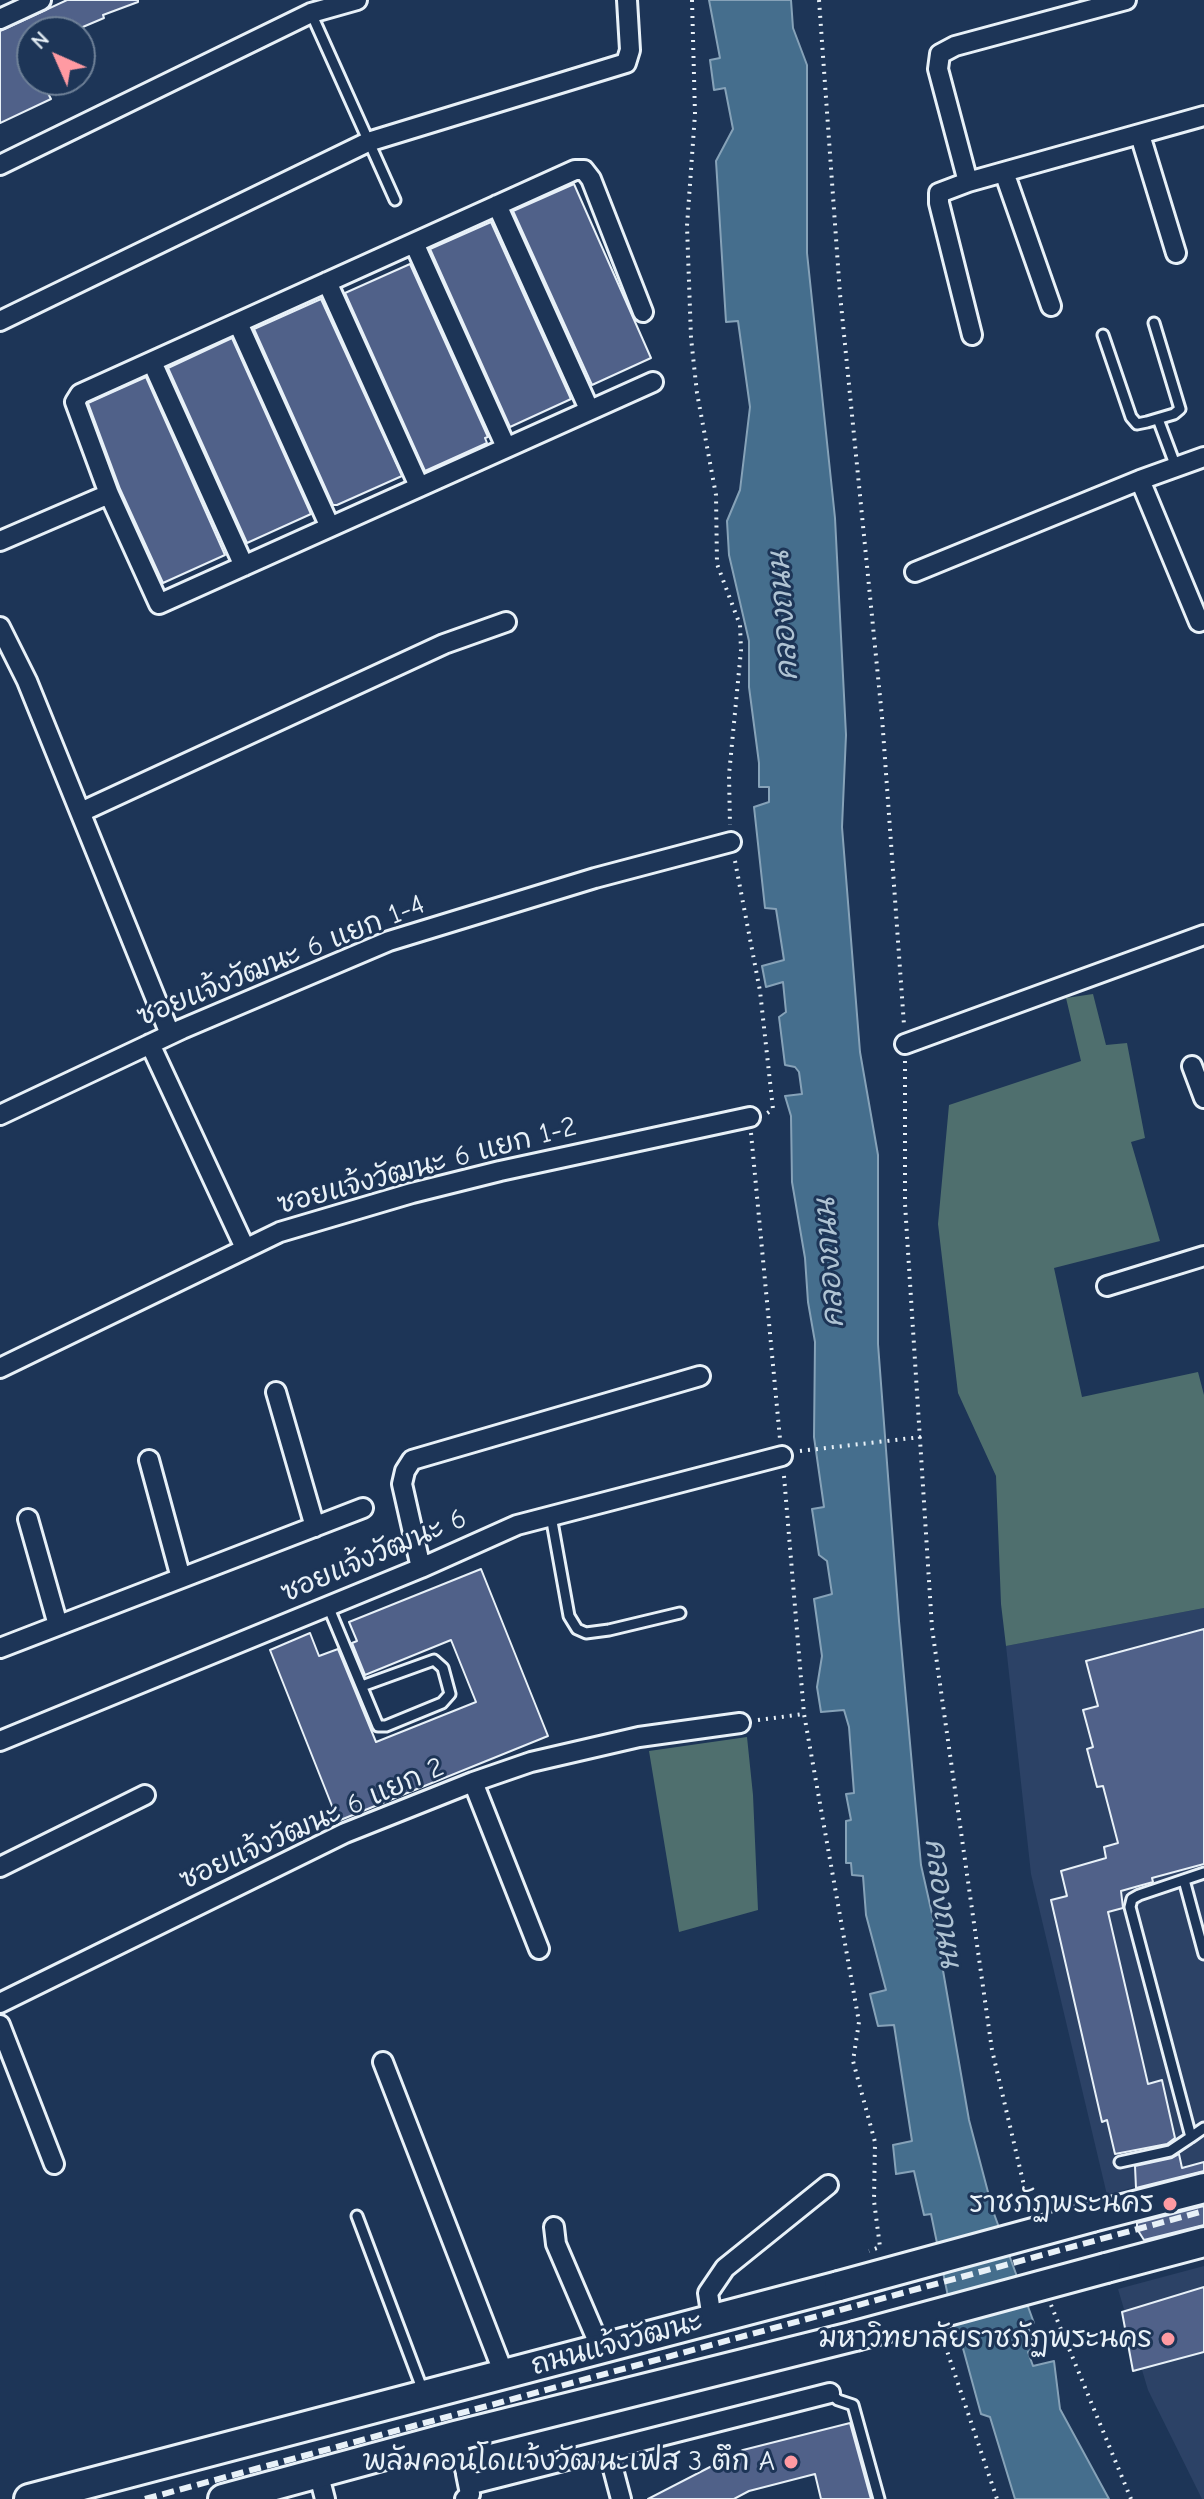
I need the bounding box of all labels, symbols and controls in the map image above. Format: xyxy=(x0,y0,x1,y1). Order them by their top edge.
north arrow xyxy=(16,16,96,96)
text: N xyxy=(26,26,55,55)
water label: คลองถนน xyxy=(762,550,806,682)
street label: ซอยแจ้งวัฒนะ 6 แยก 1-4 xyxy=(132,888,430,1034)
street label: ซอยแจ้งวัฒนะ 6 แยก 1-2 xyxy=(274,1110,580,1222)
water label: คลองถนน xyxy=(808,1197,852,1329)
street label: ซอยแจ้งวัฒนะ 6 xyxy=(276,1502,472,1610)
street label: ซอยแจ้งวัฒนะ 6 แยก 2 xyxy=(175,1751,449,1897)
water label: คลองถนน xyxy=(916,1836,968,1970)
place label: ราชภัฏพระนคร xyxy=(969,2187,1154,2221)
marker: ราชภัฏพระนคร xyxy=(1161,2195,1179,2213)
street label: ถนนแจ้งวัฒนะ xyxy=(528,2305,706,2383)
place label: มหาวิทยาลัยราชภัฏพระนคร xyxy=(819,2322,1152,2356)
marker: มหาวิทยาลัยราชภัฏพระนคร xyxy=(1159,2330,1177,2348)
place label: พลัมคอนโดแจ้งวัฒนะเฟส 3 ตึก A xyxy=(363,2445,775,2479)
marker: พลัมคอนโดแจ้งวัฒนะเฟส 3 ตึก A xyxy=(782,2453,800,2471)

